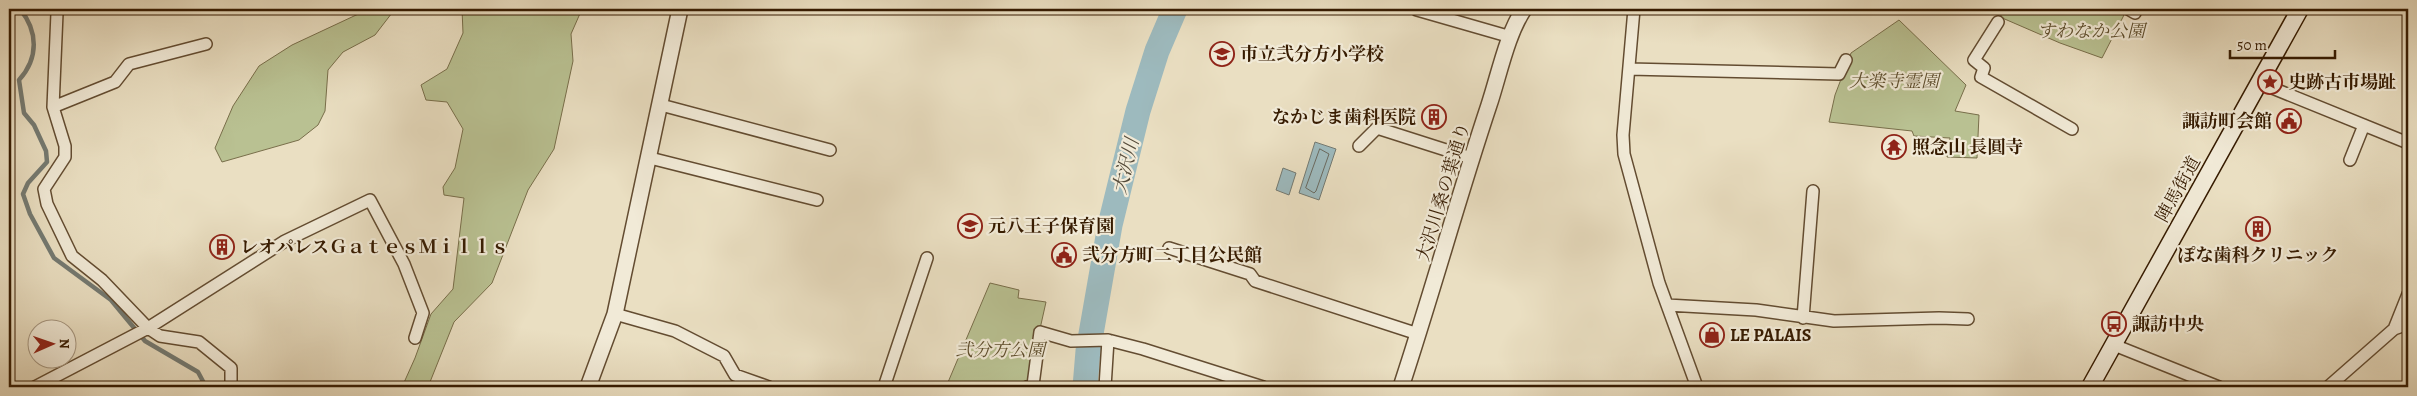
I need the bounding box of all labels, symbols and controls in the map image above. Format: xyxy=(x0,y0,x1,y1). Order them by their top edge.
park label: すわなか公園 xyxy=(2037,19,2148,43)
scale bar xyxy=(2230,28,2334,60)
text: 50 m xyxy=(2237,35,2267,55)
school or university icon: 市立弐分方小学校 xyxy=(1209,41,1235,67)
place label: 市立弐分方小学校 xyxy=(1240,42,1384,66)
park label: 大楽寺霊園 xyxy=(1849,69,1942,93)
place icon: 史跡古市場趾 xyxy=(2257,69,2283,95)
place label: 史跡古市場趾 xyxy=(2288,70,2396,94)
building icon: なかじま歯科医院 xyxy=(1421,104,1447,130)
place label: なかじま歯科医院 xyxy=(1272,105,1416,129)
public building icon: 諏訪町会館 xyxy=(2276,108,2302,134)
place label: 諏訪町会館 xyxy=(2182,109,2272,133)
street label: 大沢川桑の葉通り xyxy=(1410,120,1476,264)
water label: 大沢川 xyxy=(1106,134,1146,197)
temple icon: 照念山 長圓寺 xyxy=(1881,134,1907,160)
place label: 照念山 長圓寺 xyxy=(1912,135,2023,159)
street label: 陣馬街道 xyxy=(2150,152,2206,226)
school or university icon: 元八王子保育園 xyxy=(957,213,983,239)
place label: 元八王子保育園 xyxy=(988,214,1114,238)
building icon: ぽな歯科クリニック xyxy=(2245,216,2271,242)
building icon: レオパレスＧａｔｅｓＭｉｌｌｓ xyxy=(209,234,235,260)
place label: レオパレスＧａｔｅｓＭｉｌｌｓ xyxy=(240,235,509,259)
public building icon: 弐分方町二丁目公民館 xyxy=(1051,242,1077,268)
place label: 弐分方町二丁目公民館 xyxy=(1082,243,1262,267)
place label: ぽな歯科クリニック xyxy=(2178,243,2338,267)
bus stop icon: 諏訪中央 xyxy=(2101,311,2127,337)
place label: 諏訪中央 xyxy=(2132,312,2204,336)
north arrow xyxy=(28,318,78,368)
shop icon: LE PALAIS xyxy=(1699,322,1725,348)
place label: LE PALAIS xyxy=(1730,323,1811,347)
text: N xyxy=(55,338,74,349)
park label: 弐分方公園 xyxy=(955,338,1048,362)

